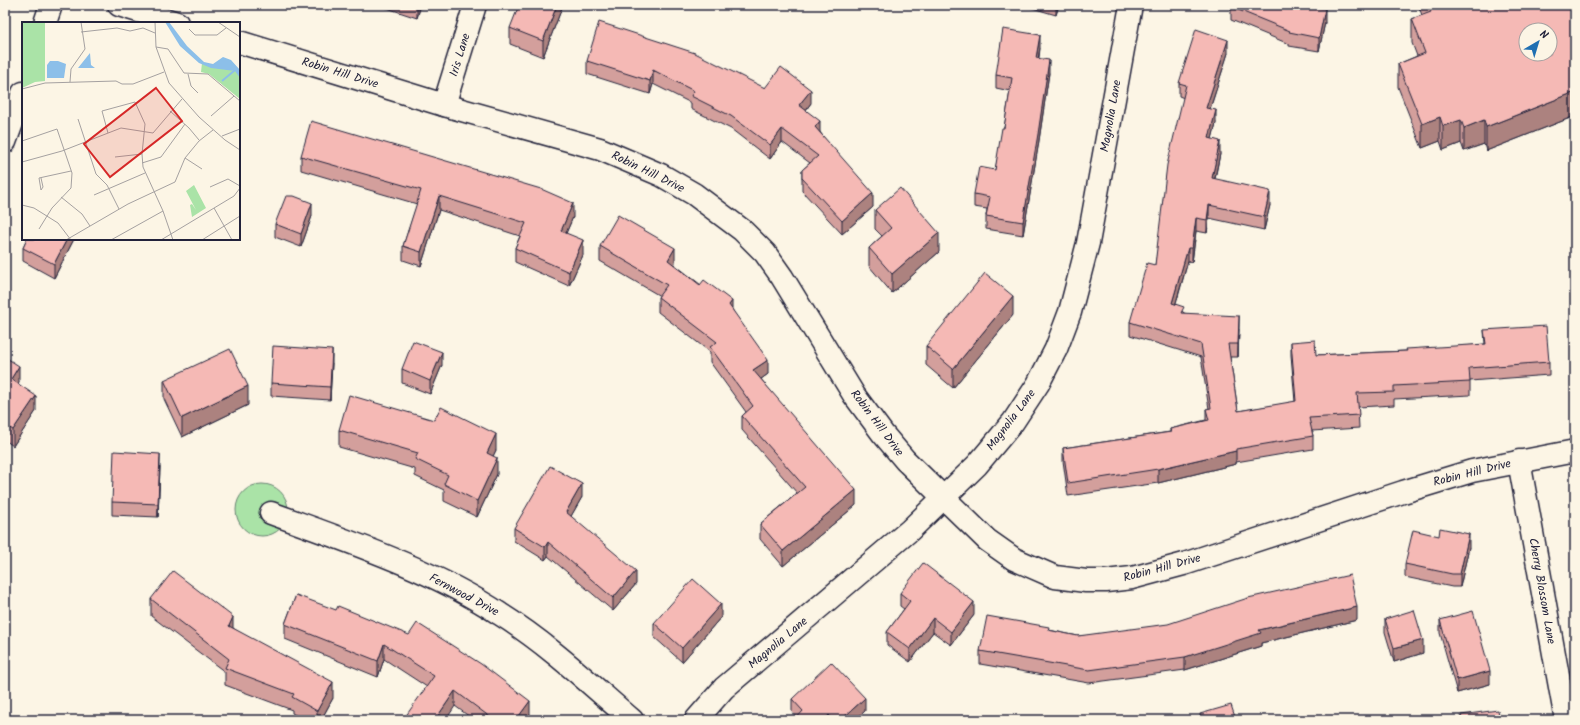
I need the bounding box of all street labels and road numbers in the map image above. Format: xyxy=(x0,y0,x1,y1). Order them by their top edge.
street label: Iris Lane xyxy=(444,30,476,79)
street label: Robin Hill Drive xyxy=(299,52,381,94)
street label: Magnolia Lane xyxy=(1095,78,1127,154)
street label: Robin Hill Drive xyxy=(608,146,688,198)
street label: Magnolia Lane xyxy=(981,385,1041,455)
street label: Robin Hill Drive xyxy=(846,386,909,461)
street label: Robin Hill Drive xyxy=(1431,454,1513,492)
street label: Cherry Blossom Lane xyxy=(1523,536,1561,646)
street label: Robin Hill Drive xyxy=(1121,548,1203,587)
street label: Fernwood Drive xyxy=(426,569,503,622)
street label: Magnolia Lane xyxy=(744,612,812,674)

